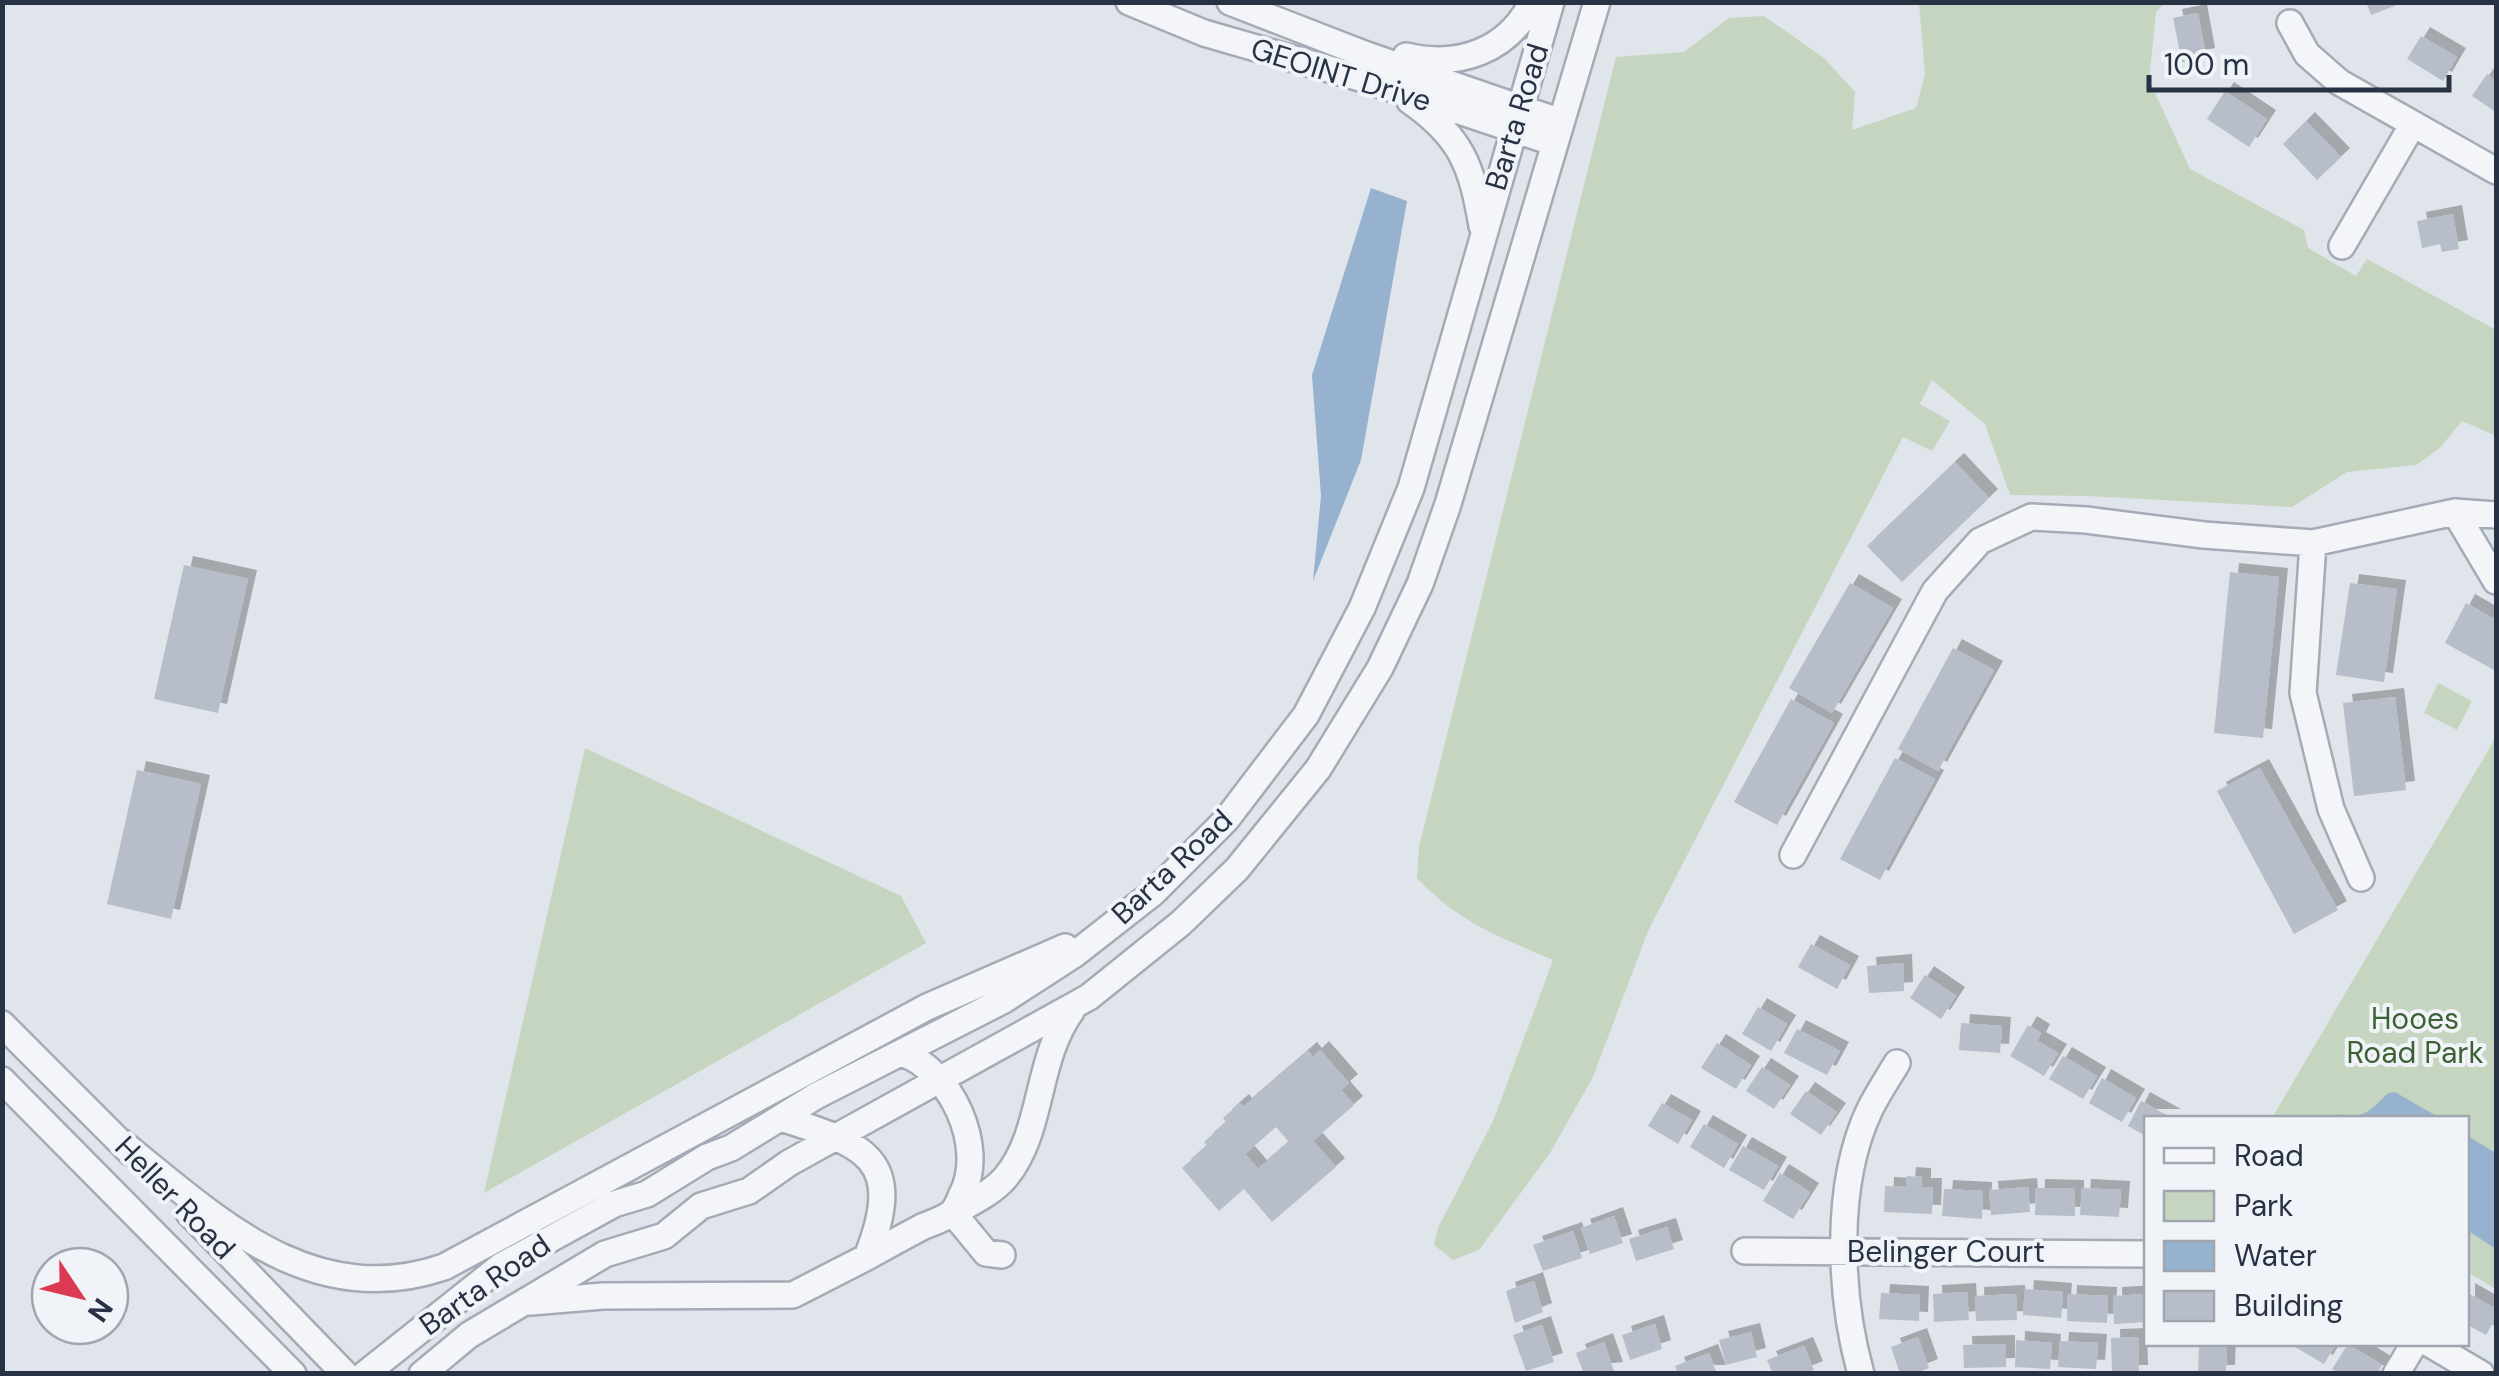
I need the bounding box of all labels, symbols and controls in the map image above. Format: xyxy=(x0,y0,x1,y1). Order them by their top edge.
street label: GEOINT Drive xyxy=(1246,29,1436,120)
scale bar xyxy=(2149,30,2449,92)
street label: Barta Road xyxy=(1476,39,1557,195)
text: 100 m xyxy=(2164,45,2249,84)
street label: Barta Road xyxy=(1103,801,1240,933)
park label: Hooes Road Park xyxy=(2346,999,2484,1072)
legend xyxy=(2144,1116,2469,1346)
street label: Heller Road xyxy=(107,1128,244,1268)
text: Road xyxy=(2234,1136,2304,1175)
text: Park xyxy=(2234,1186,2293,1225)
street label: Barta Road xyxy=(412,1225,558,1344)
street label: Belinger Court xyxy=(1847,1232,2045,1271)
text: Water xyxy=(2234,1236,2317,1275)
north arrow xyxy=(30,1246,130,1346)
text: Building xyxy=(2234,1286,2343,1325)
text: N xyxy=(79,1291,121,1329)

